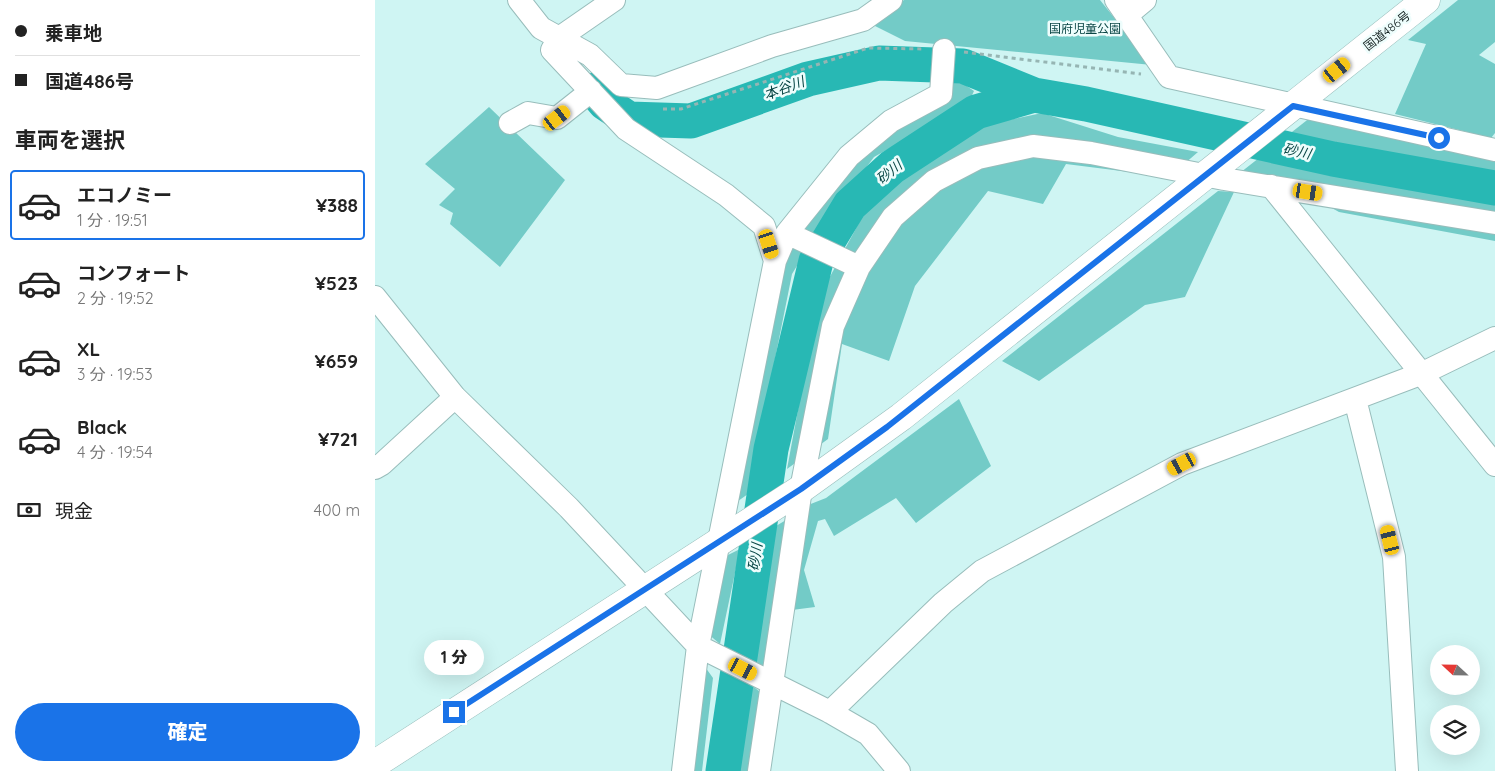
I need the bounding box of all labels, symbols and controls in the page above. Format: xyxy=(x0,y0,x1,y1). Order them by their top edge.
street label: 国道486号 xyxy=(1360,8,1413,54)
text: 乗車地 xyxy=(45,21,102,45)
park label: 国府児童公園 xyxy=(1049,21,1121,36)
car xyxy=(1320,55,1353,85)
text: 国道486号 xyxy=(45,69,134,93)
water label: 本谷川 xyxy=(761,72,809,104)
car xyxy=(540,103,573,133)
text: 車両を選択 xyxy=(15,126,125,154)
route start xyxy=(1428,127,1450,149)
water label: 砂川 xyxy=(1281,139,1315,163)
water label: 砂川 xyxy=(872,155,907,188)
car xyxy=(1292,182,1323,202)
icon: car xyxy=(17,183,62,228)
text: エコノミー xyxy=(77,183,172,207)
text: ¥388 xyxy=(316,193,358,217)
text: 1 分 · 19:51 xyxy=(77,210,148,230)
car xyxy=(757,227,780,261)
icon: car xyxy=(17,261,62,306)
text: コンフォート xyxy=(77,261,190,285)
text: ¥523 xyxy=(315,271,358,295)
text: 2 分 · 19:52 xyxy=(77,288,154,308)
text: XL xyxy=(77,337,100,361)
icon: car xyxy=(17,339,62,384)
text: ¥659 xyxy=(314,349,358,373)
text: 3 分 · 19:53 xyxy=(77,364,153,384)
text: Black xyxy=(77,415,127,439)
icon: car xyxy=(17,417,62,462)
text: ¥721 xyxy=(318,427,358,451)
text: 4 分 · 19:54 xyxy=(77,442,153,462)
car xyxy=(1165,450,1198,478)
icon: cash xyxy=(15,496,43,524)
text: 現金 xyxy=(55,499,93,523)
text: 400 m xyxy=(314,500,360,520)
car xyxy=(1379,524,1400,556)
water label: 砂川 xyxy=(744,540,766,572)
callout: 1 分 xyxy=(424,640,484,674)
north arrow xyxy=(1430,645,1480,695)
map controls xyxy=(1430,645,1480,755)
text: 1 分 xyxy=(441,647,467,667)
car xyxy=(726,656,759,682)
route end xyxy=(443,701,465,723)
button: 確定 xyxy=(15,703,360,761)
button: layers xyxy=(1430,705,1480,755)

